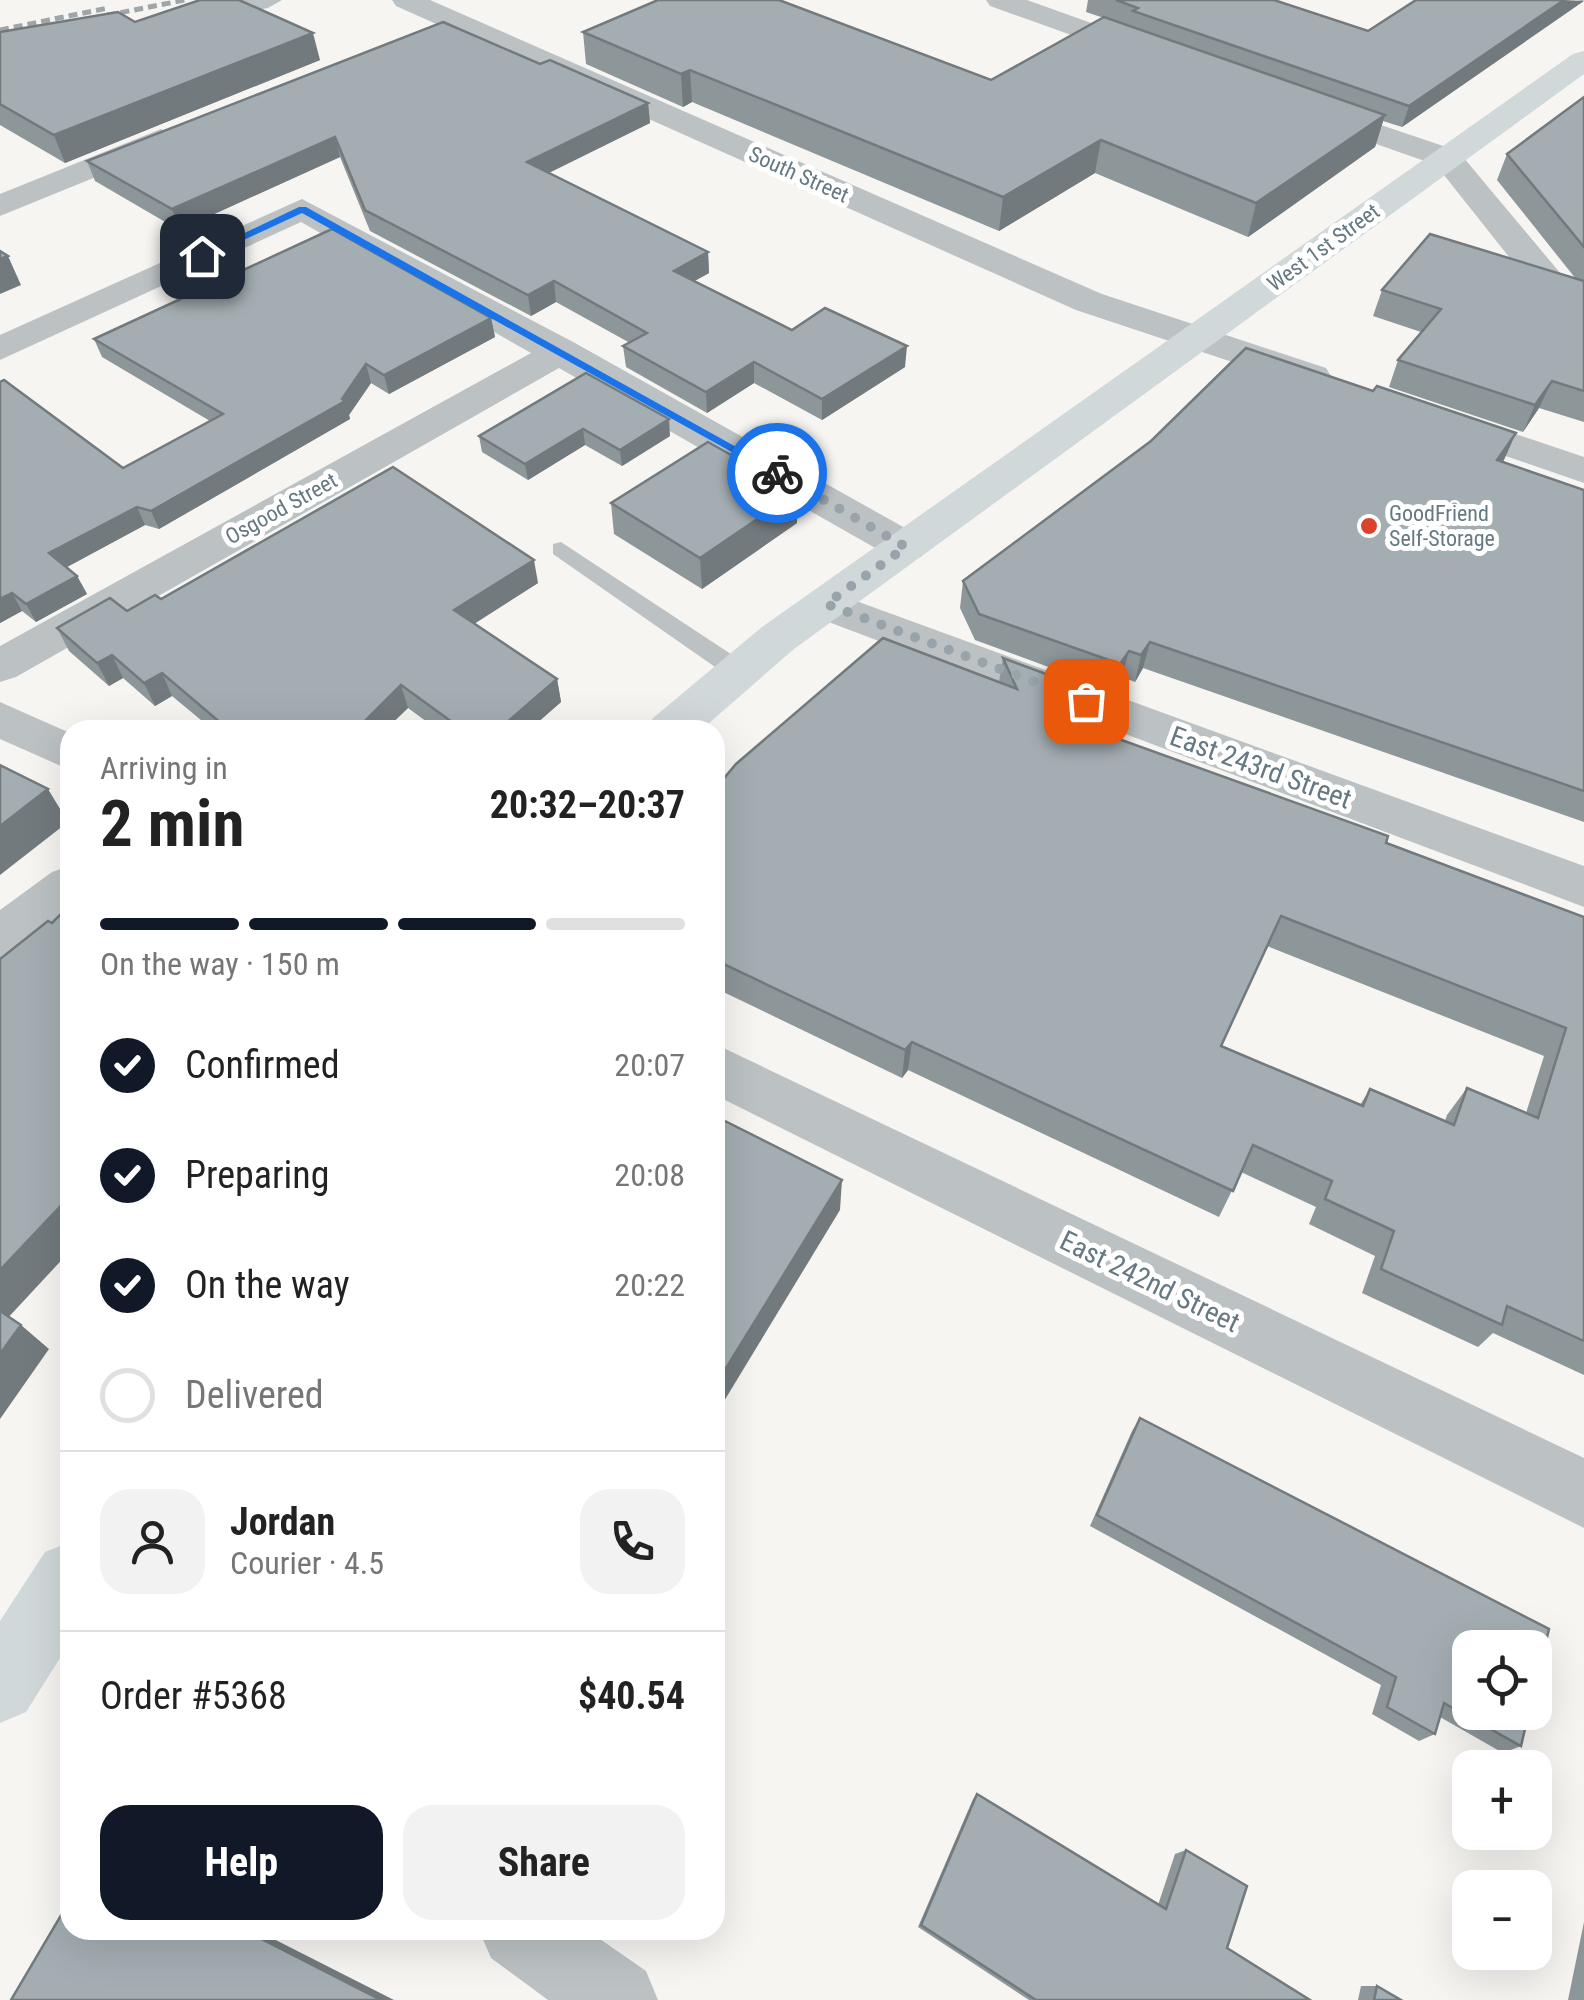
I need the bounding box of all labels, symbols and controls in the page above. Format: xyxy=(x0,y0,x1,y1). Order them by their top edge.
street label: South Street xyxy=(745,141,853,208)
street label: West 1st Street xyxy=(1262,198,1384,296)
pin xyxy=(160,214,245,299)
icon: home xyxy=(175,229,230,284)
courier xyxy=(727,423,827,523)
icon: bike xyxy=(750,446,805,501)
street label: Osgood Street xyxy=(221,468,341,549)
place label: GoodFriend Self-Storage xyxy=(1389,501,1495,551)
marker: GoodFriend Self-Storage xyxy=(1358,515,1380,537)
pin xyxy=(1044,659,1129,744)
icon: bag xyxy=(1059,674,1114,729)
street label: East 243rd Street xyxy=(1166,719,1356,816)
text: Arriving in xyxy=(100,749,228,787)
text: 20:32–20:37 xyxy=(490,783,685,827)
text: 2 min xyxy=(100,786,244,862)
text: On the way · 150 m xyxy=(100,945,340,983)
icon: check xyxy=(100,1038,155,1093)
text: Confirmed xyxy=(185,1043,340,1087)
text: 20:07 xyxy=(614,1046,685,1084)
icon: check xyxy=(100,1148,155,1203)
text: Preparing xyxy=(185,1153,330,1197)
text: 20:08 xyxy=(614,1156,685,1194)
street label: East 242nd Street xyxy=(1055,1224,1245,1339)
icon: check xyxy=(100,1258,155,1313)
text: On the way xyxy=(185,1263,350,1307)
text: 20:22 xyxy=(614,1266,685,1304)
text: Delivered xyxy=(185,1373,324,1417)
button: person xyxy=(100,1489,205,1594)
button: phone xyxy=(580,1489,685,1594)
text: Jordan xyxy=(230,1500,335,1544)
text: Courier · 4.5 xyxy=(230,1544,384,1582)
map controls xyxy=(1452,1630,1552,1970)
button: locate xyxy=(1452,1630,1552,1730)
text: Order #5368 xyxy=(100,1674,287,1718)
text: $40.54 xyxy=(578,1674,685,1718)
button: + xyxy=(1452,1750,1552,1850)
button: Help xyxy=(100,1805,383,1920)
button: Share xyxy=(403,1805,685,1920)
button: − xyxy=(1452,1870,1552,1970)

